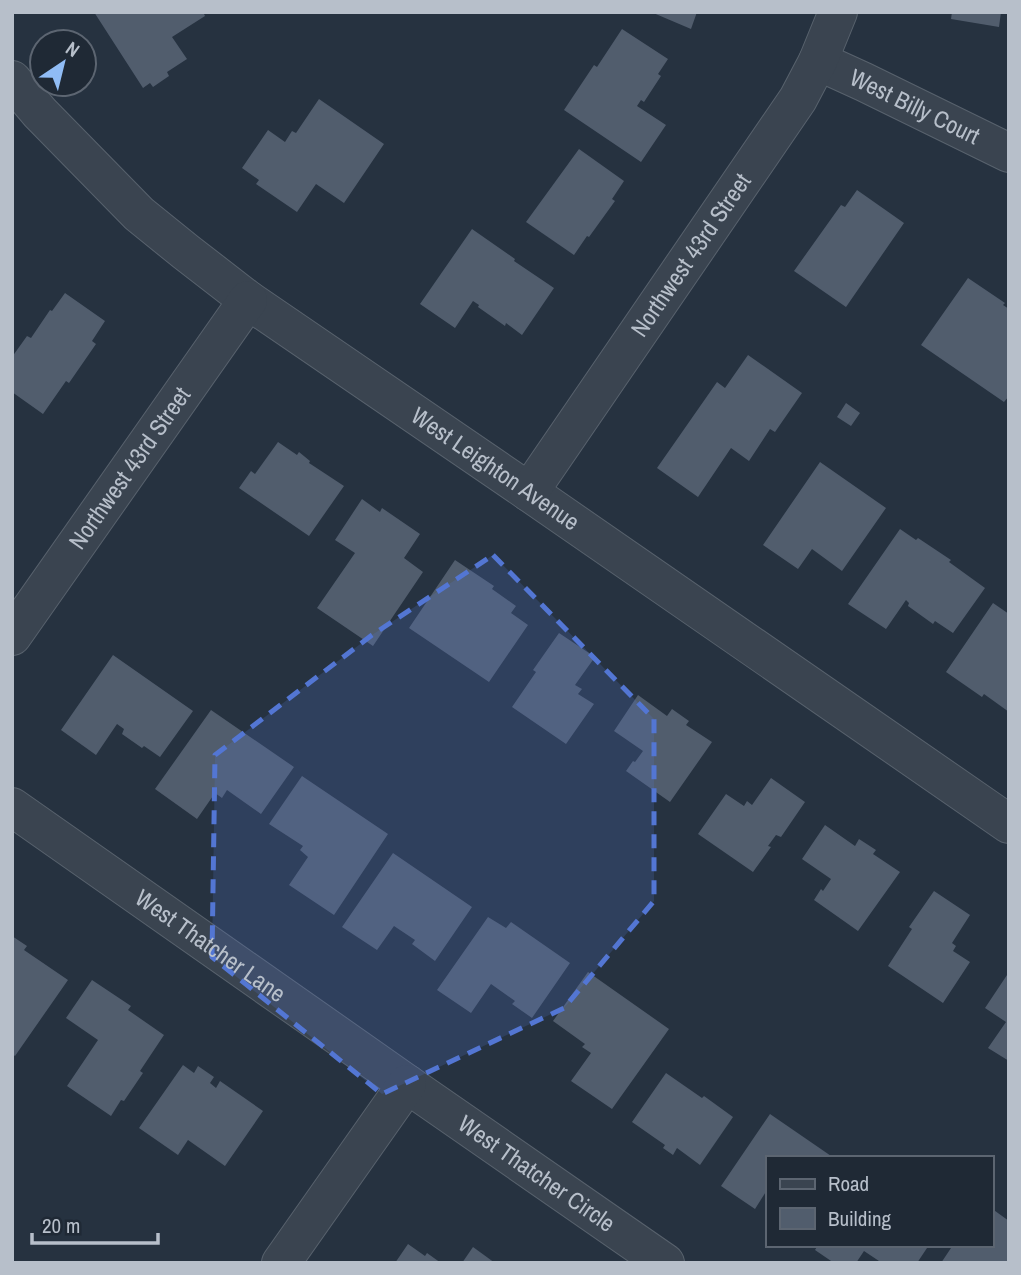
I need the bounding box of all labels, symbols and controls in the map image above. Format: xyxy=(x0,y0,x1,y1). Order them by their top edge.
north arrow xyxy=(28,28,98,98)
text: N xyxy=(61,35,85,63)
street label: West Billy Court xyxy=(845,61,986,151)
street label: Northwest 43rd Street xyxy=(623,166,758,343)
street label: Northwest 43rd Street xyxy=(61,380,197,555)
street label: West Leighton Avenue xyxy=(405,399,586,537)
street label: West Thatcher Lane xyxy=(129,881,292,1009)
street label: West Thatcher Circle xyxy=(452,1107,622,1239)
legend xyxy=(766,1156,993,1247)
text: Road xyxy=(828,1169,869,1198)
scale bar xyxy=(32,1202,158,1246)
text: Building xyxy=(828,1204,892,1233)
text: 20 m xyxy=(42,1211,80,1240)

